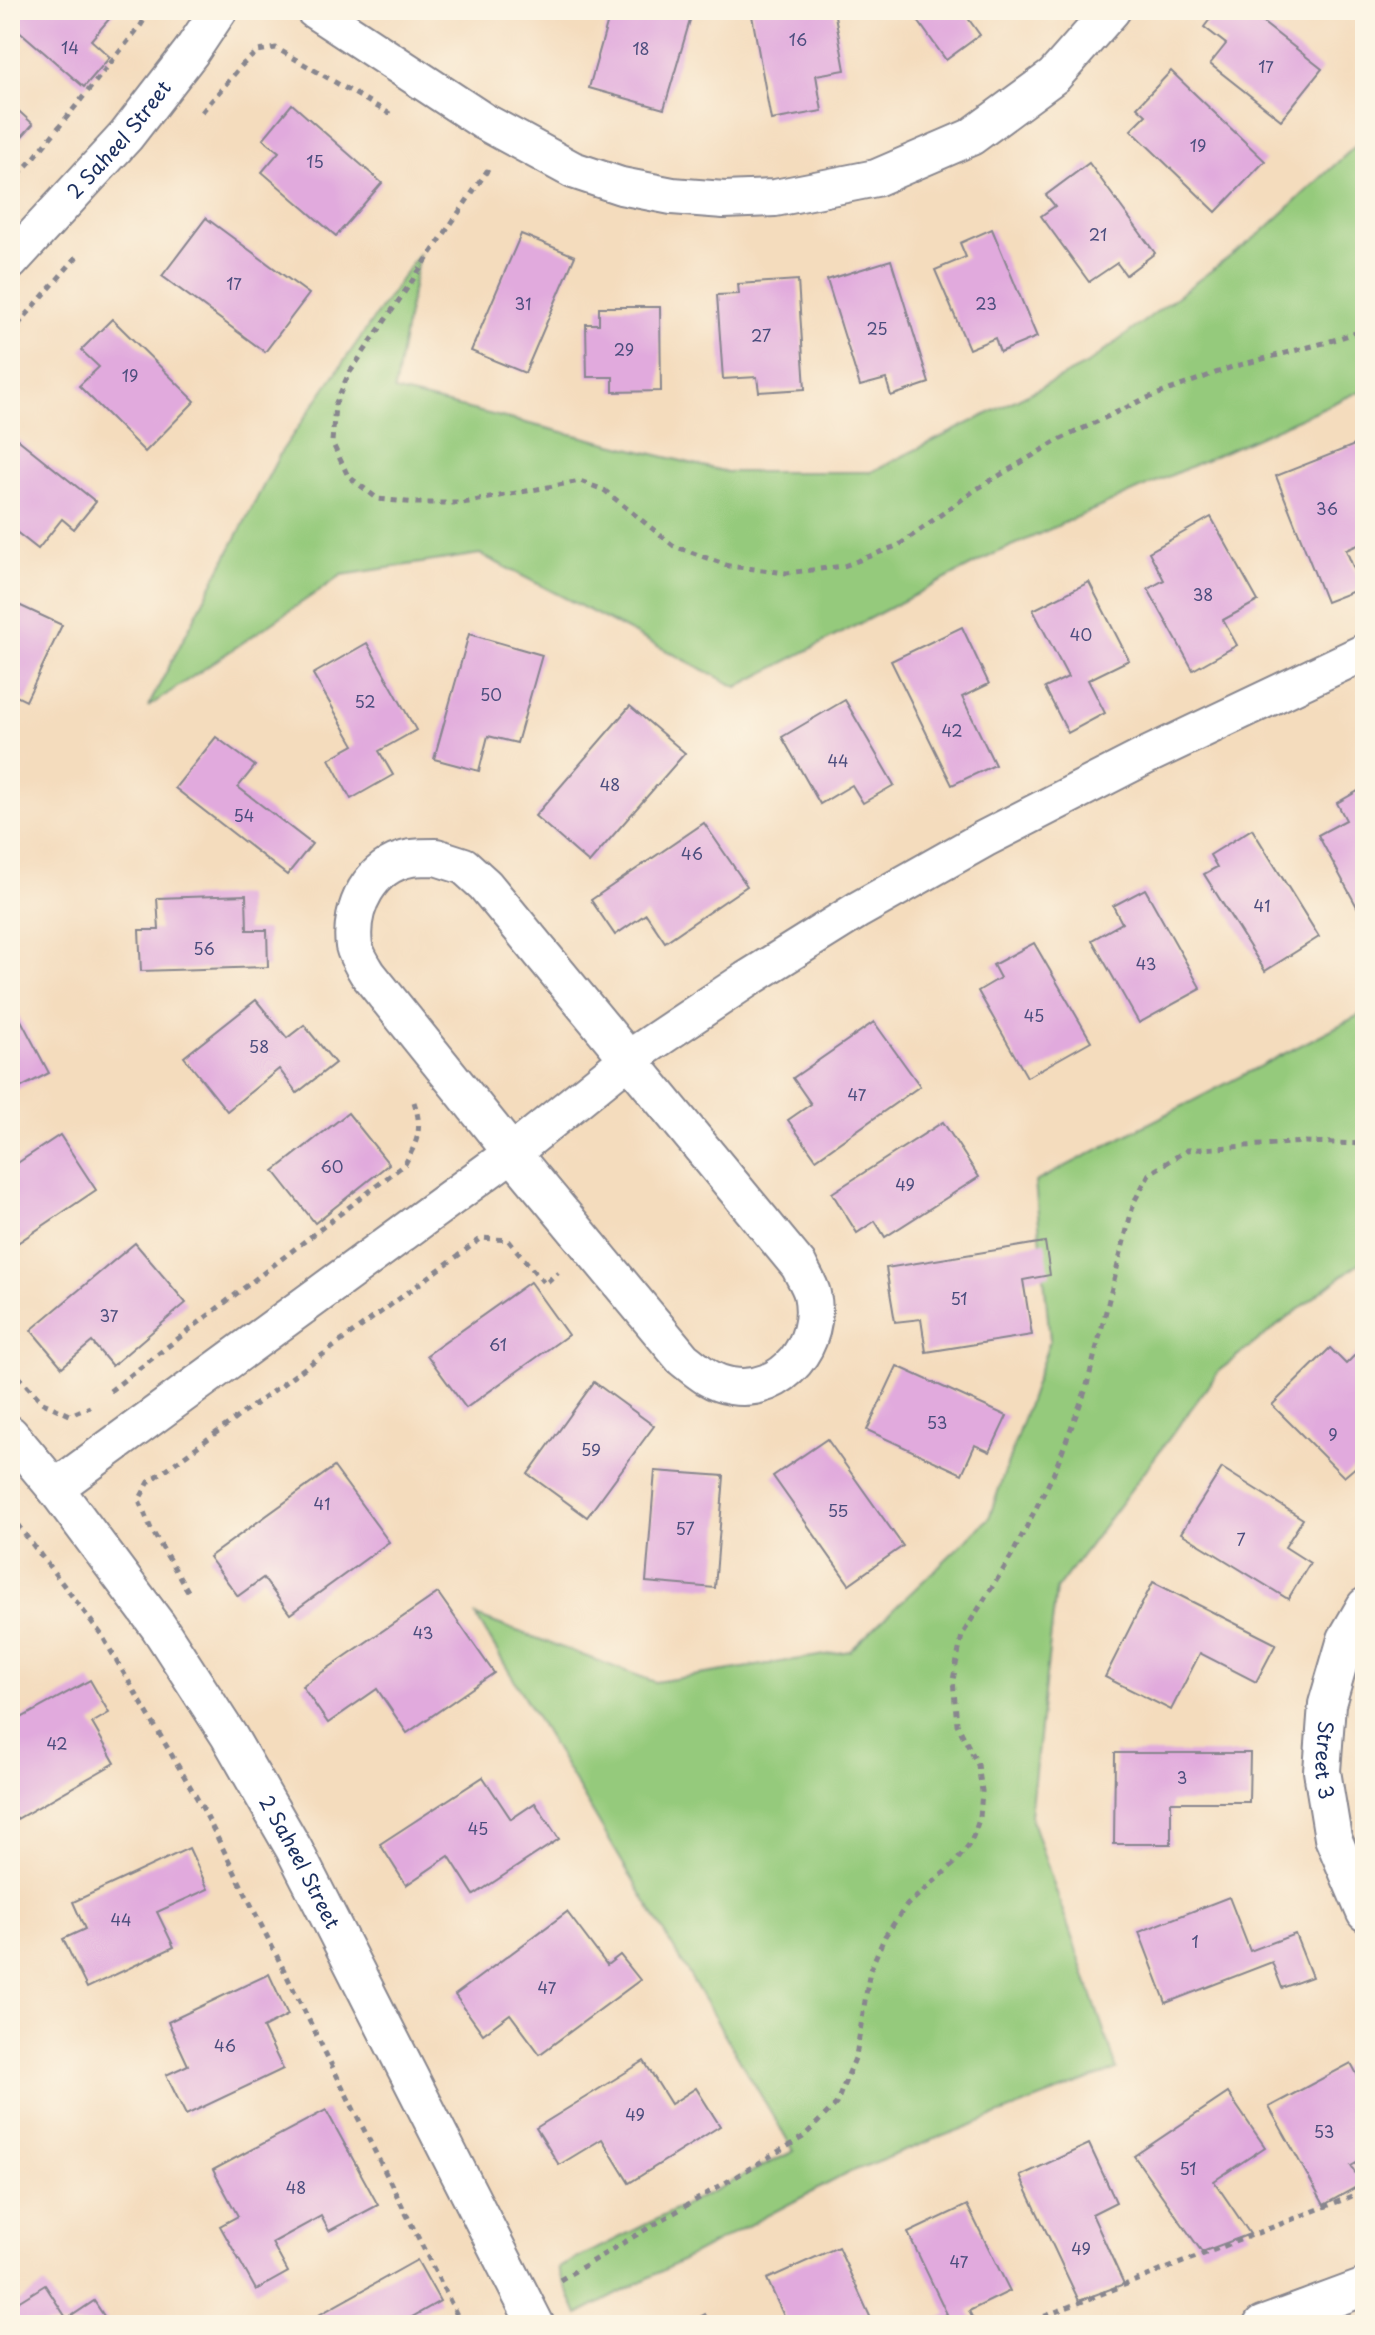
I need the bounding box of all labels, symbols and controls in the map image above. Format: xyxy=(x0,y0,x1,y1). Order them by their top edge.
house number: 16 xyxy=(789,27,807,51)
house number: 14 xyxy=(61,35,79,59)
house number: 18 xyxy=(632,36,650,60)
house number: 17 xyxy=(1258,54,1274,78)
street label: 2 Saheel Street xyxy=(59,74,178,205)
house number: 19 xyxy=(1190,133,1206,157)
house number: 15 xyxy=(306,149,324,173)
house number: 21 xyxy=(1089,222,1107,246)
house number: 17 xyxy=(226,271,242,295)
house number: 31 xyxy=(515,291,531,315)
house number: 23 xyxy=(975,291,997,315)
house number: 25 xyxy=(866,316,888,340)
house number: 27 xyxy=(751,323,771,347)
house number: 29 xyxy=(614,337,634,361)
house number: 19 xyxy=(122,363,138,387)
house number: 36 xyxy=(1316,496,1338,520)
house number: 38 xyxy=(1193,582,1213,606)
house number: 40 xyxy=(1070,622,1092,646)
house number: 50 xyxy=(480,682,502,706)
house number: 52 xyxy=(354,689,376,713)
house number: 42 xyxy=(941,718,963,742)
house number: 44 xyxy=(827,748,849,772)
house number: 48 xyxy=(600,772,620,796)
house number: 54 xyxy=(234,803,254,827)
house number: 46 xyxy=(681,841,703,865)
house number: 41 xyxy=(1254,893,1270,917)
house number: 56 xyxy=(193,936,215,960)
house number: 43 xyxy=(1136,951,1156,975)
house number: 45 xyxy=(1024,1003,1044,1027)
house number: 58 xyxy=(249,1034,269,1058)
house number: 47 xyxy=(848,1082,867,1106)
house number: 60 xyxy=(321,1154,343,1178)
house number: 49 xyxy=(895,1172,915,1196)
house number: 51 xyxy=(950,1286,968,1310)
house number: 37 xyxy=(100,1303,119,1327)
house number: 61 xyxy=(489,1332,507,1356)
house number: 53 xyxy=(927,1410,947,1434)
house number: 9 xyxy=(1328,1422,1338,1446)
house number: 59 xyxy=(581,1437,601,1461)
house number: 41 xyxy=(314,1491,330,1515)
house number: 55 xyxy=(828,1498,848,1522)
house number: 57 xyxy=(675,1516,695,1540)
house number: 7 xyxy=(1236,1527,1246,1551)
house number: 43 xyxy=(413,1620,433,1644)
street label: Street 3 xyxy=(1308,1720,1342,1801)
house number: 42 xyxy=(46,1731,68,1755)
house number: 3 xyxy=(1177,1765,1187,1789)
street label: 2 Saheel Street xyxy=(252,1789,348,1934)
house number: 45 xyxy=(468,1816,488,1840)
house number: 44 xyxy=(110,1907,132,1931)
house number: 1 xyxy=(1191,1929,1199,1953)
house number: 47 xyxy=(538,1975,557,1999)
house number: 46 xyxy=(214,2033,236,2057)
house number: 49 xyxy=(625,2102,645,2126)
house number: 53 xyxy=(1314,2119,1334,2143)
house number: 51 xyxy=(1179,2156,1197,2180)
house number: 48 xyxy=(286,2175,306,2199)
house number: 49 xyxy=(1071,2236,1091,2260)
house number: 47 xyxy=(950,2249,969,2273)

